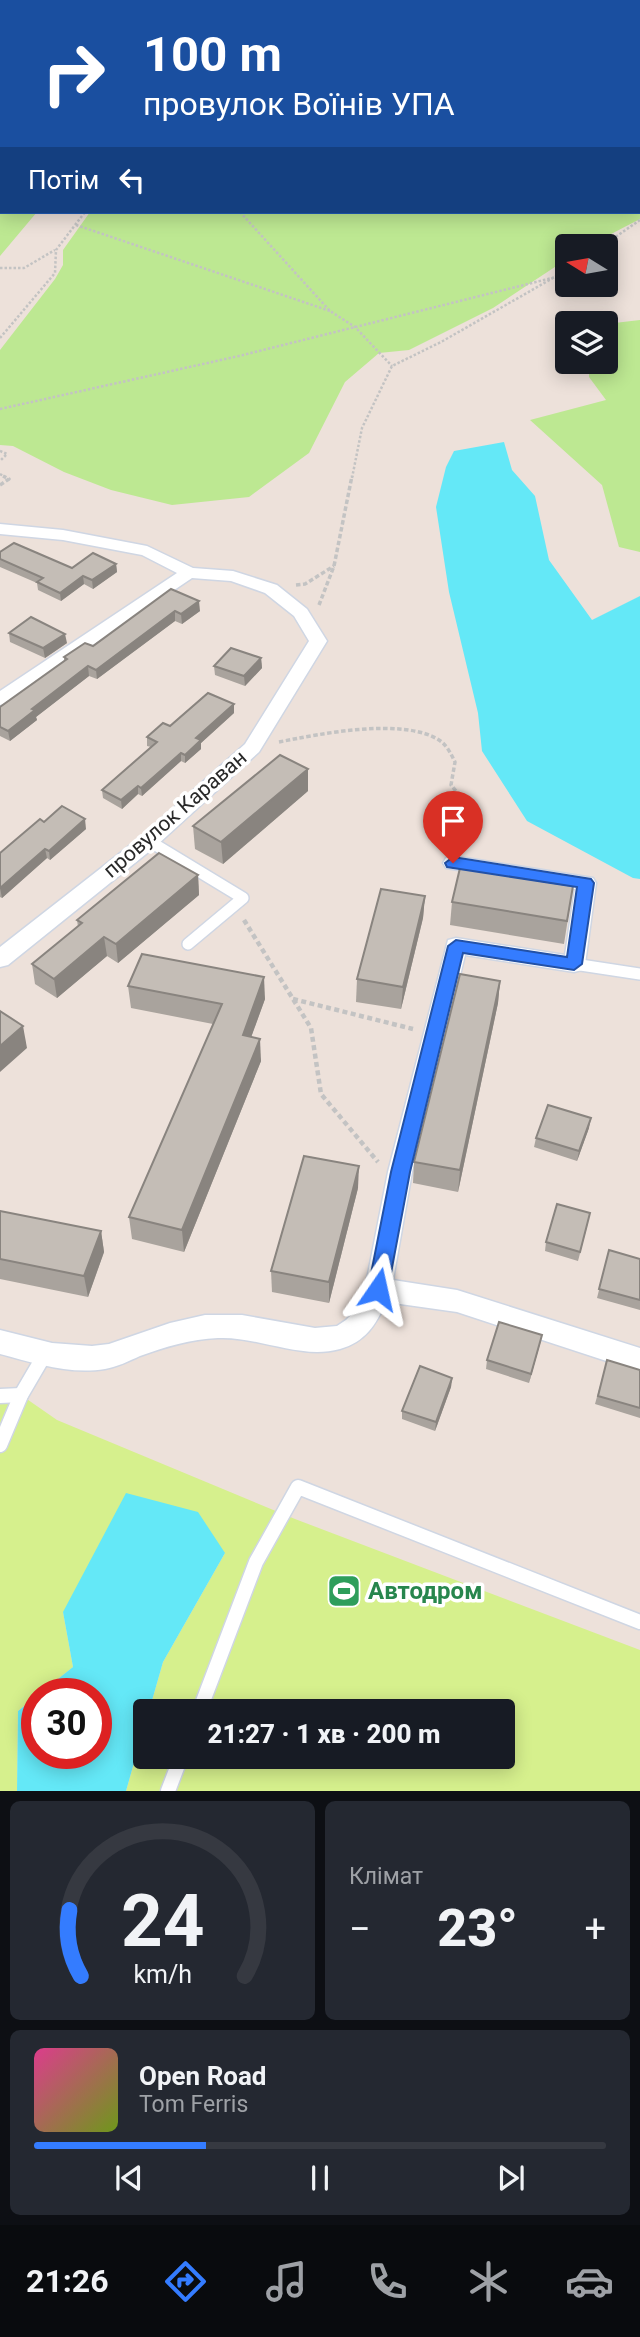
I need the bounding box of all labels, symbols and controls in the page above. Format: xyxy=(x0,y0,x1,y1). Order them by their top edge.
text: 100 m xyxy=(143,26,282,83)
icon: right xyxy=(28,28,119,119)
text: провулок Воїнів УПА xyxy=(143,85,455,123)
icon: left xyxy=(113,161,151,199)
text: Потім xyxy=(28,165,99,195)
north arrow xyxy=(555,234,618,298)
map controls xyxy=(555,234,618,374)
button: layers xyxy=(555,311,618,374)
street label: провулок Караван xyxy=(99,745,251,883)
pin xyxy=(423,791,483,863)
icon: arrive xyxy=(434,802,472,840)
position arrow xyxy=(341,1252,415,1326)
sports icon: Автодром xyxy=(325,1572,363,1610)
place label: Автодром xyxy=(368,1577,482,1605)
speed limit sign: 30 xyxy=(21,1678,112,1769)
text: 21:27 · 1 хв · 200 m xyxy=(208,1719,440,1749)
text: Клімат xyxy=(349,1863,423,1890)
text: 24 xyxy=(121,1879,204,1965)
text: 23° xyxy=(437,1898,518,1959)
text: − xyxy=(349,1907,371,1951)
text: + xyxy=(584,1907,606,1951)
text: km/h xyxy=(133,1960,192,1989)
text: Open Road xyxy=(139,2061,267,2091)
text: Tom Ferris xyxy=(139,2091,248,2118)
icon: previous xyxy=(110,2159,148,2197)
icon: pause xyxy=(301,2159,339,2197)
icon: next xyxy=(492,2159,530,2197)
icon: directions xyxy=(161,2257,210,2306)
icon: music xyxy=(262,2257,311,2306)
icon: phone xyxy=(363,2257,412,2306)
icon: climate xyxy=(464,2257,513,2306)
icon: car xyxy=(565,2257,614,2306)
text: 21:26 xyxy=(26,2262,108,2300)

